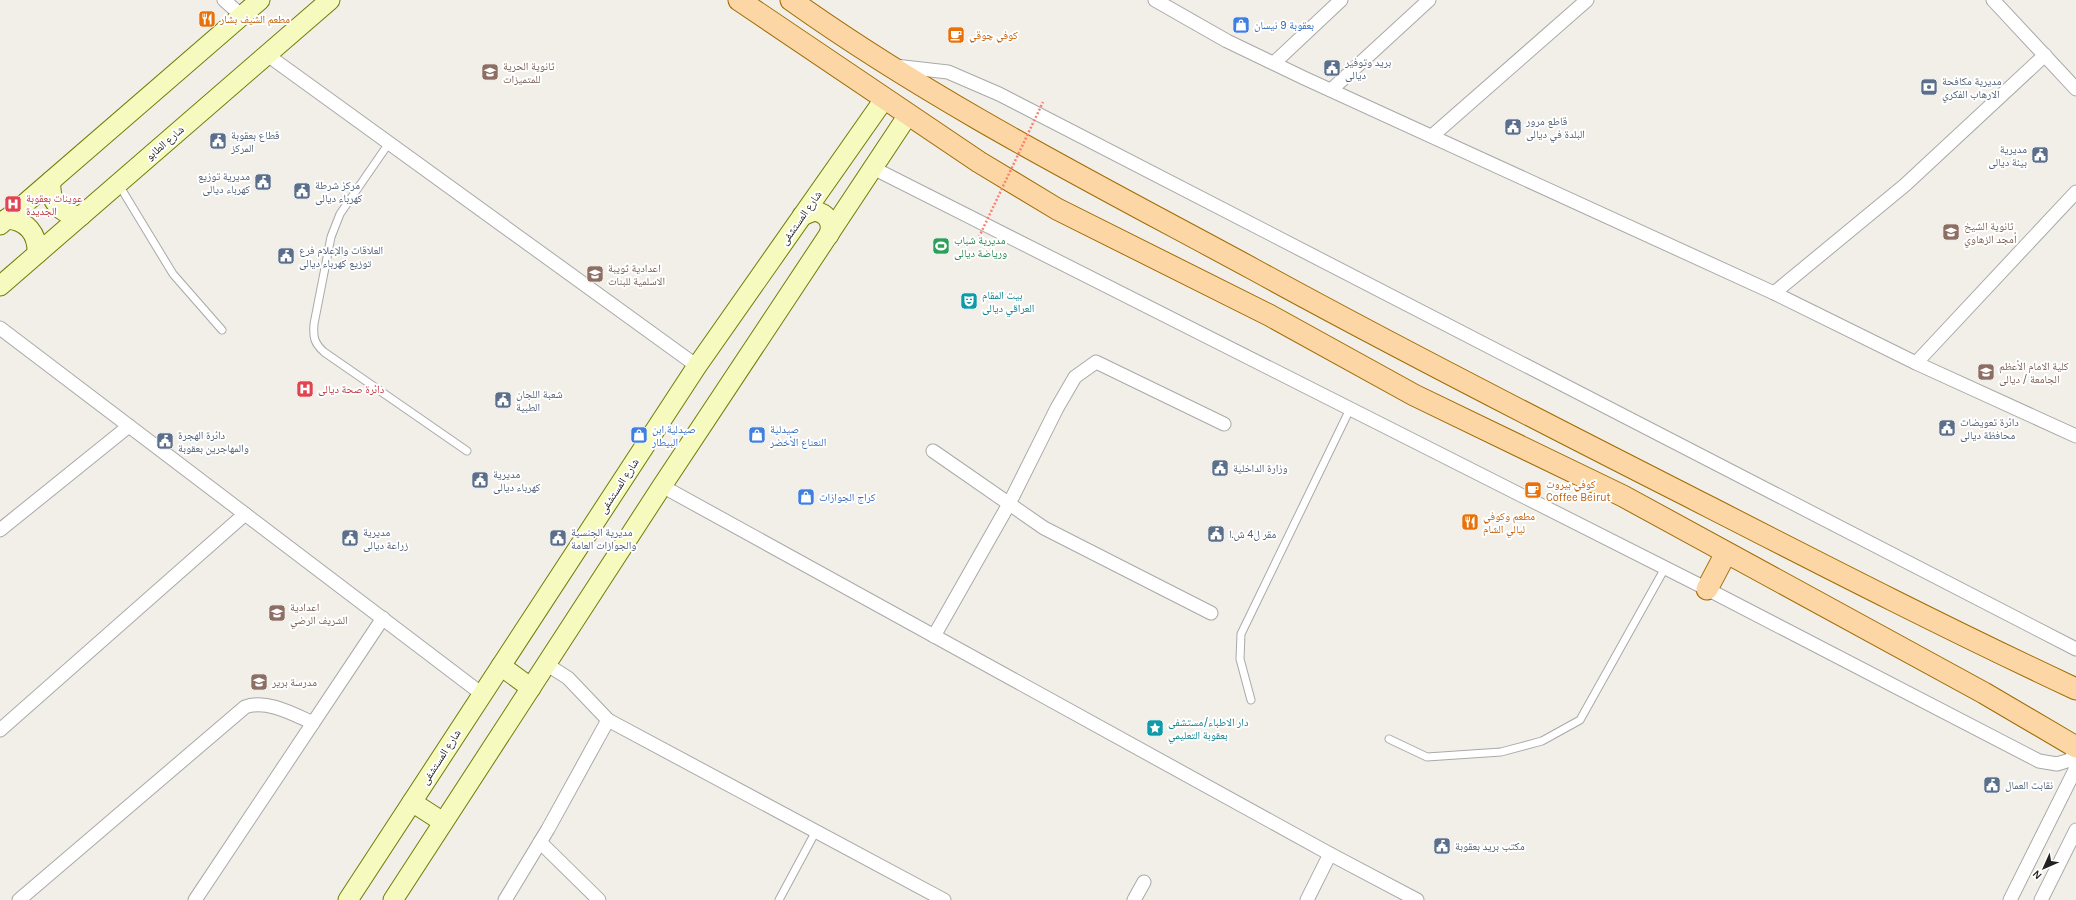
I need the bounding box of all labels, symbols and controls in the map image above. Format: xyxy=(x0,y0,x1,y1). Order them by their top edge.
restaurant icon: مطعم الشيف بشار xyxy=(197,9,217,29)
place label: مطعم الشيف بشار xyxy=(219,13,290,27)
shop icon: بعقوبة 9 نيسان xyxy=(1231,15,1251,35)
place label: بعقوبة 9 نيسان xyxy=(1254,19,1314,32)
cafe icon: كوفي چوقي xyxy=(946,25,966,45)
place label: كوفي چوقي xyxy=(969,29,1018,43)
place label: بريد وتوفير ديالى xyxy=(1344,56,1391,82)
public building icon: بريد وتوفير ديالى xyxy=(1322,58,1342,78)
place label: ثانوية الحرية للمتميزات xyxy=(503,60,555,86)
school or university icon: ثانوية الحرية للمتميزات xyxy=(480,62,500,82)
place label: مديرية مكافحة الارهاب الفكري xyxy=(1942,75,2002,102)
bank icon: مديرية مكافحة الارهاب الفكري xyxy=(1919,77,1939,97)
place label: قاطع مرور البلدة في ديالى xyxy=(1525,115,1585,142)
public building icon: قاطع مرور البلدة في ديالى xyxy=(1503,117,1523,137)
street label: شارع الطابو xyxy=(143,123,187,163)
place label: قطاع بعقوبة المركز xyxy=(230,129,280,155)
public building icon: قطاع بعقوبة المركز xyxy=(208,131,228,151)
place label: مديرية بيئة ديالى xyxy=(1988,143,2027,169)
public building icon: مديرية بيئة ديالى xyxy=(2030,145,2050,165)
place label: مديرية توزيع كهرباء ديالى xyxy=(198,170,250,196)
public building icon: مديرية توزيع كهرباء ديالى xyxy=(253,172,273,192)
place label: مركز شرطة كهرباء ديالى xyxy=(315,179,363,205)
public building icon: مركز شرطة كهرباء ديالى xyxy=(292,181,312,201)
street label: شارع المستشفى xyxy=(777,188,825,248)
place label: عوينات بعقوبة الجديدة xyxy=(26,192,83,218)
hospital icon: عوينات بعقوبة الجديدة xyxy=(3,194,23,214)
place label: ثانوية الشيخ أمجد الزهاوي xyxy=(1964,220,2017,247)
school or university icon: ثانوية الشيخ أمجد الزهاوي xyxy=(1941,222,1961,242)
place label: مديرية شباب ورياضة ديالى xyxy=(954,234,1007,260)
sports icon: مديرية شباب ورياضة ديالى xyxy=(931,236,951,256)
place label: العلاقات والإعلام فرع توزيع كهرباء ديالى xyxy=(299,244,383,270)
public building icon: العلاقات والإعلام فرع توزيع كهرباء ديالى xyxy=(276,246,296,266)
place label: اعدادية ثويبة الاسلمية للبنات xyxy=(608,262,665,288)
school or university icon: اعدادية ثويبة الاسلمية للبنات xyxy=(585,264,605,284)
place label: بيت المقام العراقي ديالى xyxy=(982,289,1034,316)
theatre icon: بيت المقام العراقي ديالى xyxy=(959,291,979,311)
place label: كلية الامام الأعظم الجامعة / ديالى xyxy=(1999,360,2069,386)
school or university icon: كلية الامام الأعظم الجامعة / ديالى xyxy=(1976,362,1996,382)
hospital icon: دائرة صحة ديالى xyxy=(295,379,315,399)
place label: دائرة صحة ديالى xyxy=(318,383,385,396)
place label: شعبة اللجان الطبية xyxy=(516,388,563,414)
public building icon: شعبة اللجان الطبية xyxy=(493,390,513,410)
place label: دائرة تعويضات محافظة ديالى xyxy=(1960,416,2019,442)
public building icon: دائرة تعويضات محافظة ديالى xyxy=(1937,418,1957,438)
place label: صيدلية ابن البيطار xyxy=(651,423,696,449)
place label: صيدلية النعناع الأخضر xyxy=(769,423,826,449)
shop icon: صيدلية ابن البيطار xyxy=(629,425,649,445)
shop icon: صيدلية النعناع الأخضر xyxy=(747,425,767,445)
place label: دائرة الهجرة والمهاجرين بعقوبة xyxy=(178,429,249,455)
public building icon: دائرة الهجرة والمهاجرين بعقوبة xyxy=(155,431,175,451)
street label: شارع المستشفى xyxy=(596,456,642,516)
public building icon: وزارة الداخلية xyxy=(1210,458,1230,478)
place label: وزارة الداخلية xyxy=(1233,462,1288,475)
place label: مديرية كهرباء ديالى xyxy=(493,468,541,494)
public building icon: مديرية كهرباء ديالى xyxy=(470,470,490,490)
place label: كوفي بيروت Coffee Beirut xyxy=(1546,478,1611,504)
cafe icon: كوفي بيروت Coffee Beirut xyxy=(1523,480,1543,500)
shop icon: كراج الجوازات xyxy=(796,487,816,507)
place label: كراج الجوازات xyxy=(819,491,876,504)
place label: مطعم وكوفي ليالي الشام xyxy=(1483,510,1535,537)
restaurant icon: مطعم وكوفي ليالي الشام xyxy=(1460,512,1480,532)
public building icon: مقر ل4 ش.ا xyxy=(1206,524,1226,544)
place label: مديرية زراعة ديالى xyxy=(363,526,408,552)
place label: مديرية الجنسية والجوازات العامة xyxy=(571,526,636,552)
public building icon: مديرية زراعة ديالى xyxy=(340,528,360,548)
public building icon: مديرية الجنسية والجوازات العامة xyxy=(548,528,568,548)
place label: مقر ل4 ش.ا xyxy=(1229,528,1276,541)
place label: اعدادية الشريف الرضي xyxy=(290,601,348,628)
school or university icon: اعدادية الشريف الرضي xyxy=(267,603,287,623)
school or university icon: مدرسة برير xyxy=(249,672,269,692)
place label: مدرسة برير xyxy=(271,676,317,689)
place label: دار الاطباء/مستشفى بعقوبة التعليمي xyxy=(1168,716,1249,743)
place icon: دار الاطباء/مستشفى بعقوبة التعليمي xyxy=(1145,718,1165,738)
street label: شارع المستشفى xyxy=(418,727,464,787)
public building icon: نقابت العمال xyxy=(1982,775,2002,795)
place label: نقابت العمال xyxy=(2005,779,2053,792)
public building icon: مكتب بريد بعقوبة xyxy=(1432,836,1452,856)
place label: مكتب بريد بعقوبة xyxy=(1455,840,1525,853)
north arrow xyxy=(2024,848,2064,888)
text: N xyxy=(2030,867,2045,882)

